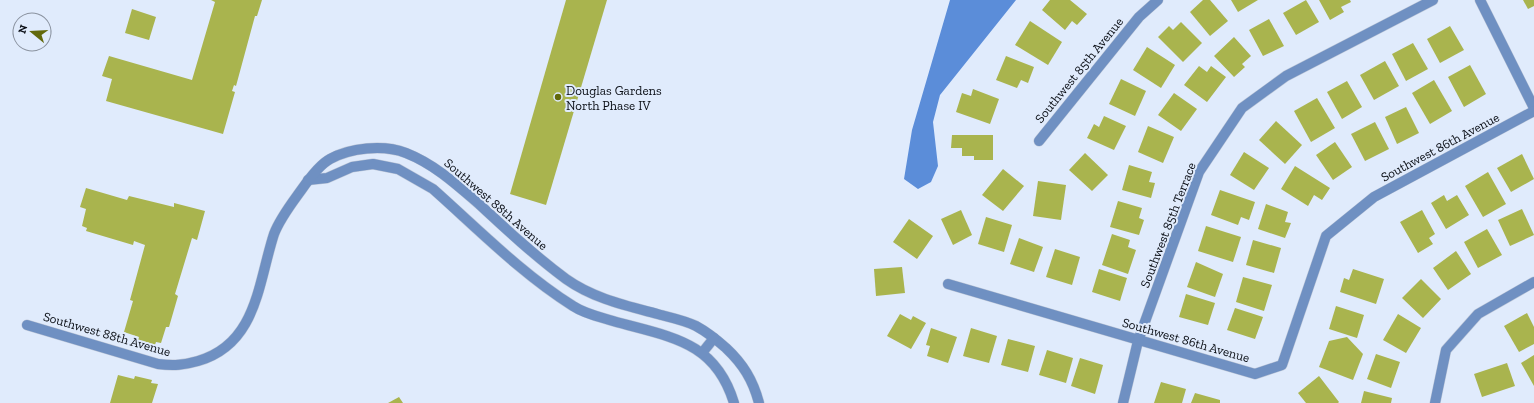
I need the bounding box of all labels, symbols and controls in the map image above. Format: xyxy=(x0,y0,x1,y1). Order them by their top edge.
north arrow xyxy=(12,12,52,52)
street label: Southwest 85th Avenue xyxy=(1032,14,1126,126)
text: N xyxy=(15,22,31,35)
place label: Douglas Gardens North Phase IV xyxy=(566,83,662,113)
marker: Douglas Gardens North Phase IV xyxy=(553,92,563,102)
street label: Southwest 86th Avenue xyxy=(1378,109,1502,185)
street label: Southwest 88th Avenue xyxy=(441,155,551,253)
street label: Southwest 85th Terrace xyxy=(1137,160,1199,290)
street label: Southwest 88th Avenue xyxy=(42,309,172,359)
street label: Southwest 86th Avenue xyxy=(1121,315,1251,365)

